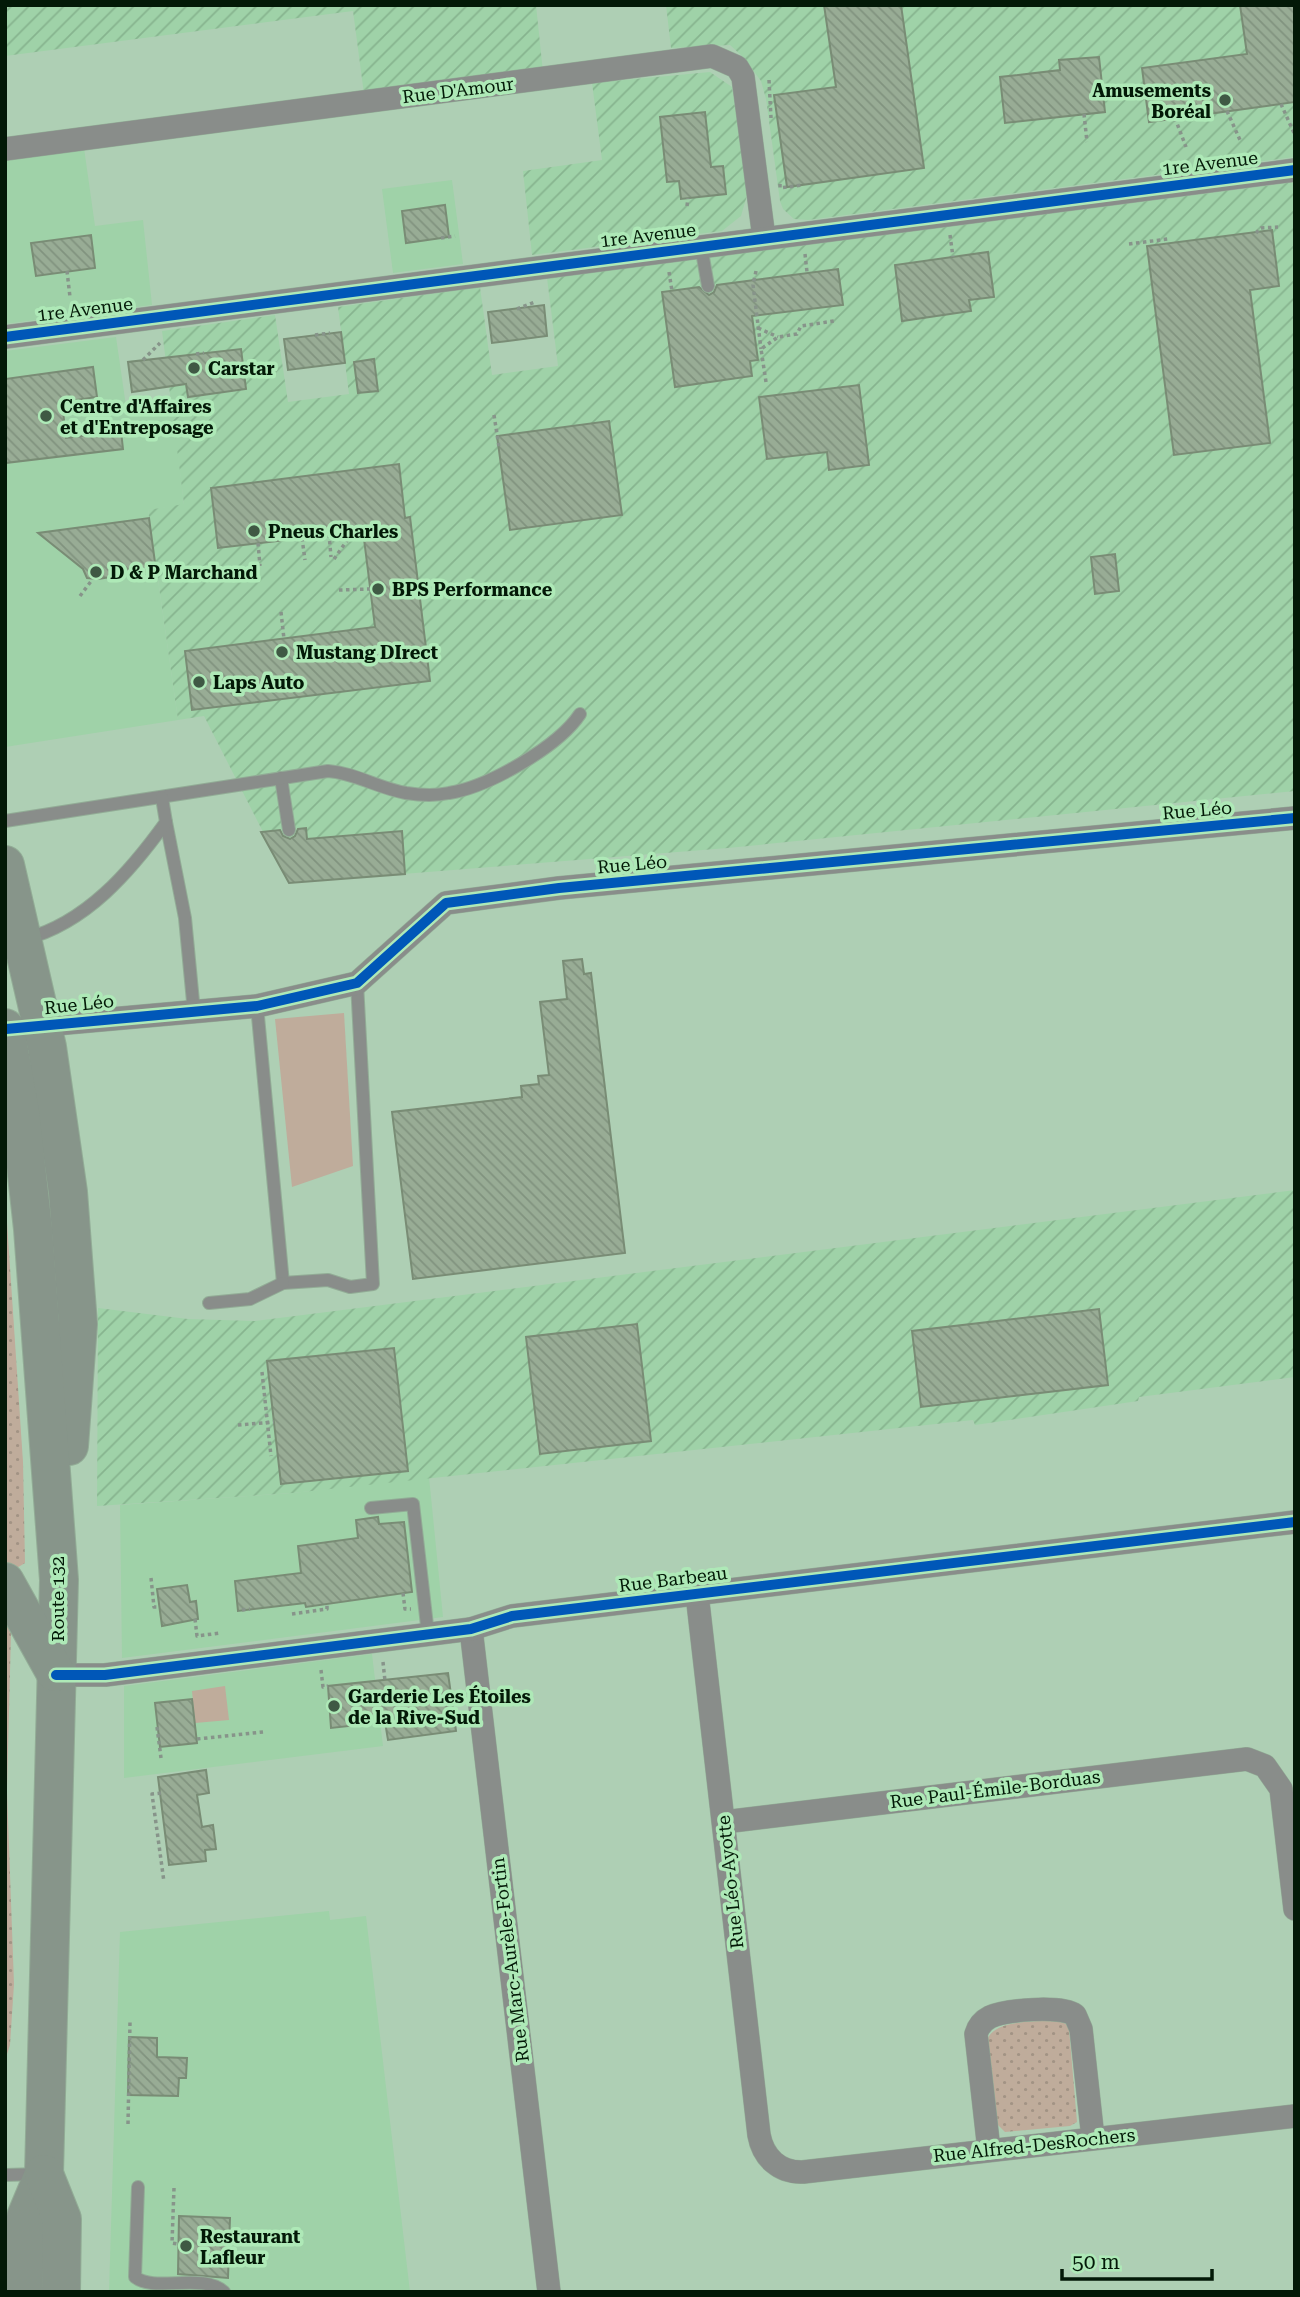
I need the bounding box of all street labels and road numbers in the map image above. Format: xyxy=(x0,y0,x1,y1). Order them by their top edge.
street label: Rue D'Amour xyxy=(401,73,515,107)
street label: 1re Avenue xyxy=(1161,147,1259,179)
street label: 1re Avenue xyxy=(599,219,697,251)
street label: 1re Avenue xyxy=(36,293,134,325)
street label: Rue Léo xyxy=(1161,796,1233,824)
street label: Rue Léo xyxy=(596,850,668,878)
street label: Rue Léo xyxy=(43,990,115,1018)
street label: Route 132 xyxy=(47,1556,68,1642)
street label: Rue Barbeau xyxy=(618,1562,728,1596)
street label: Rue Paul-Émile-Borduas xyxy=(889,1766,1101,1812)
street label: Rue Léo-Ayotte xyxy=(713,1814,747,1950)
street label: Rue Marc-Aurèle-Fortin xyxy=(487,1856,533,2063)
street label: Rue Alfred-DesRochers xyxy=(932,2124,1136,2166)

